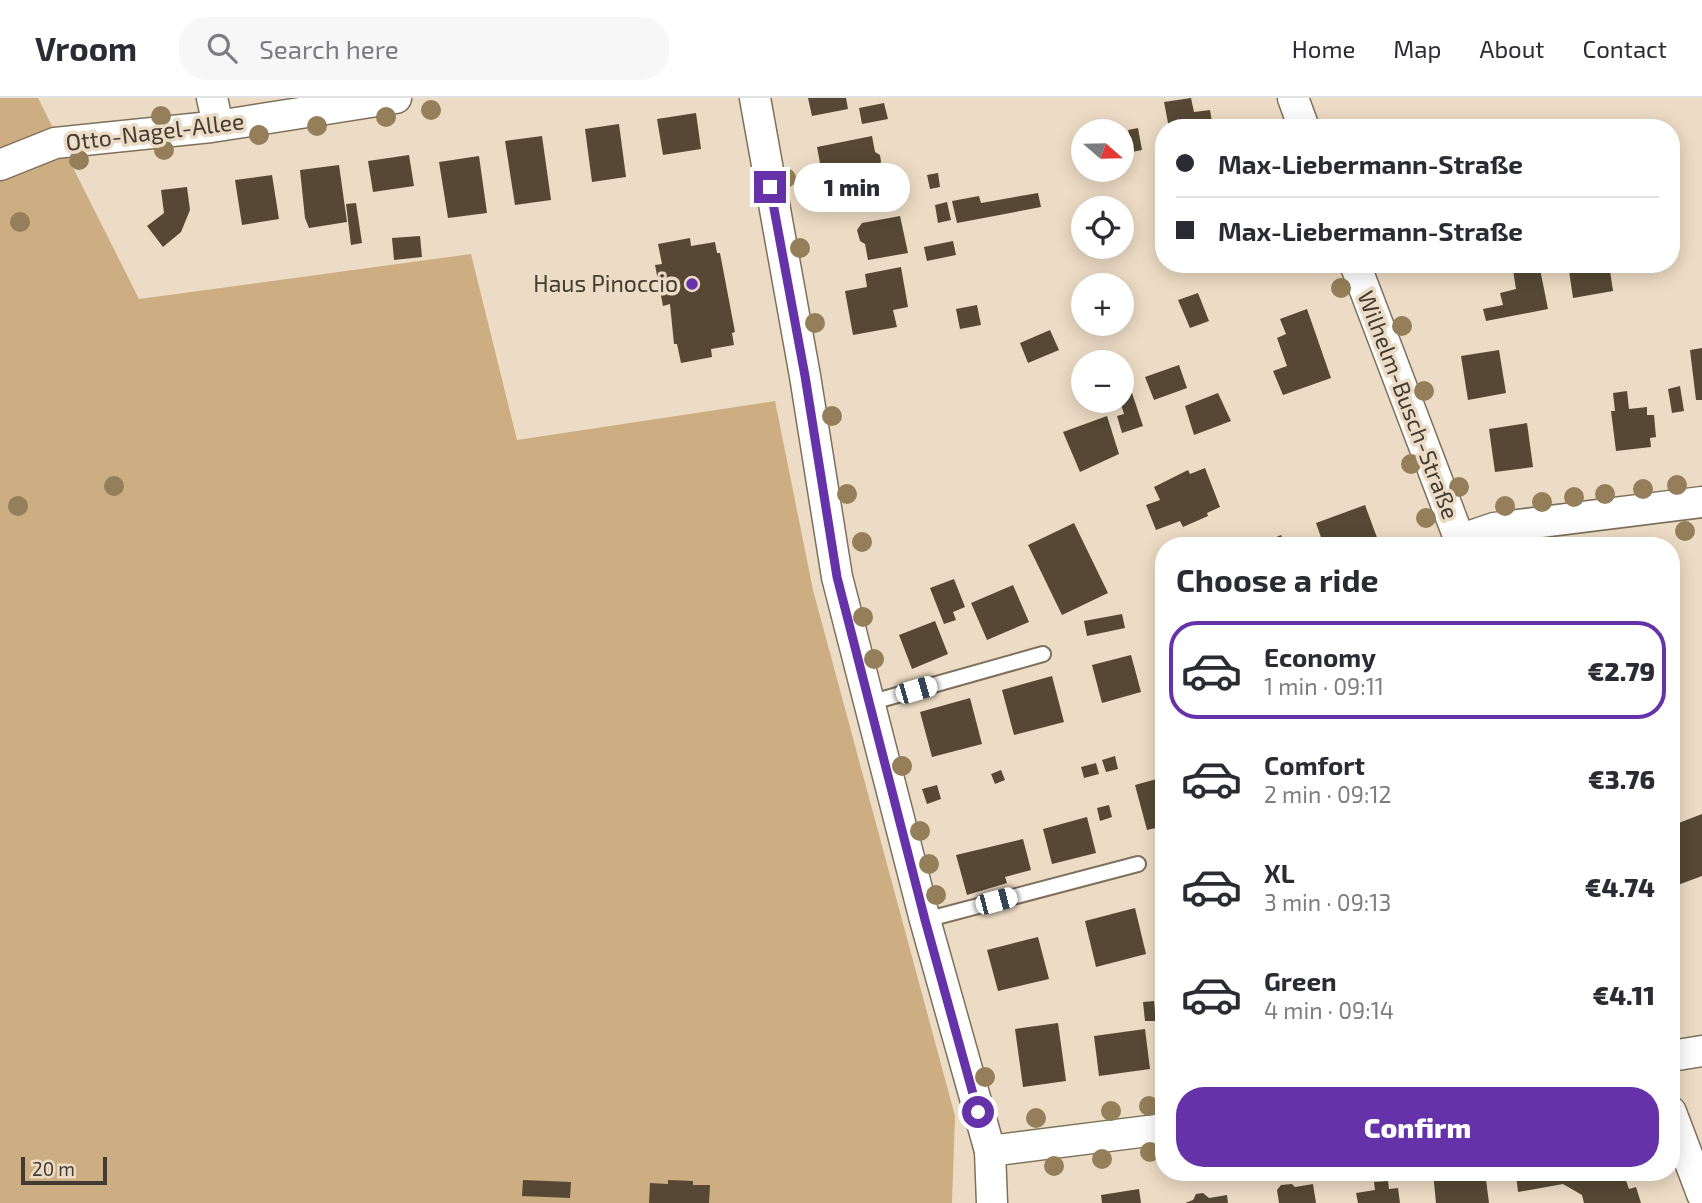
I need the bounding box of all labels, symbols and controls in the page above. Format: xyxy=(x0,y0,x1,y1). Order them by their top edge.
search box xyxy=(179,17,669,80)
text: Vroom xyxy=(35,28,137,68)
icon: search xyxy=(203,29,241,67)
text: Search here xyxy=(259,33,399,64)
text: Home xyxy=(1292,34,1355,63)
text: Map xyxy=(1393,34,1441,63)
text: About xyxy=(1479,34,1545,63)
text: Contact xyxy=(1583,34,1667,63)
street label: Otto-Nagel-Allee xyxy=(64,106,246,156)
north arrow xyxy=(1071,119,1134,182)
map controls xyxy=(1071,119,1134,413)
text: Max-Liebermann-Straße xyxy=(1218,148,1523,179)
callout: 1 min xyxy=(794,162,910,212)
route end xyxy=(754,171,786,203)
text: 1 min xyxy=(824,173,880,201)
button: locate xyxy=(1071,196,1134,259)
text: Max-Liebermann-Straße xyxy=(1218,215,1523,246)
place label: Haus Pinoccio xyxy=(533,269,678,297)
button: + xyxy=(1071,273,1134,336)
marker: Haus Pinoccio xyxy=(684,276,700,292)
street label: Wilhelm-Busch-Straße xyxy=(1352,287,1465,523)
button: − xyxy=(1071,350,1134,413)
text: Choose a ride xyxy=(1176,560,1379,598)
icon: car xyxy=(1180,639,1243,702)
text: Economy xyxy=(1264,641,1376,672)
text: €2.79 xyxy=(1588,655,1655,686)
text: 1 min · 09:11 xyxy=(1264,672,1384,700)
car xyxy=(893,674,940,706)
icon: car xyxy=(1180,747,1243,810)
text: Comfort xyxy=(1264,749,1365,780)
text: €3.76 xyxy=(1588,763,1655,794)
text: 2 min · 09:12 xyxy=(1264,780,1392,808)
icon: car xyxy=(1180,855,1243,918)
text: XL xyxy=(1264,857,1295,888)
text: €4.74 xyxy=(1585,871,1655,902)
car xyxy=(973,885,1020,917)
text: 3 min · 09:13 xyxy=(1264,888,1391,916)
icon: car xyxy=(1180,963,1243,1026)
text: Green xyxy=(1264,965,1337,996)
text: €4.11 xyxy=(1593,979,1655,1010)
text: 4 min · 09:14 xyxy=(1264,996,1394,1024)
button: Confirm xyxy=(1176,1087,1659,1167)
route start xyxy=(962,1096,994,1128)
scale bar xyxy=(21,1154,107,1186)
text: 20 m xyxy=(32,1157,75,1180)

